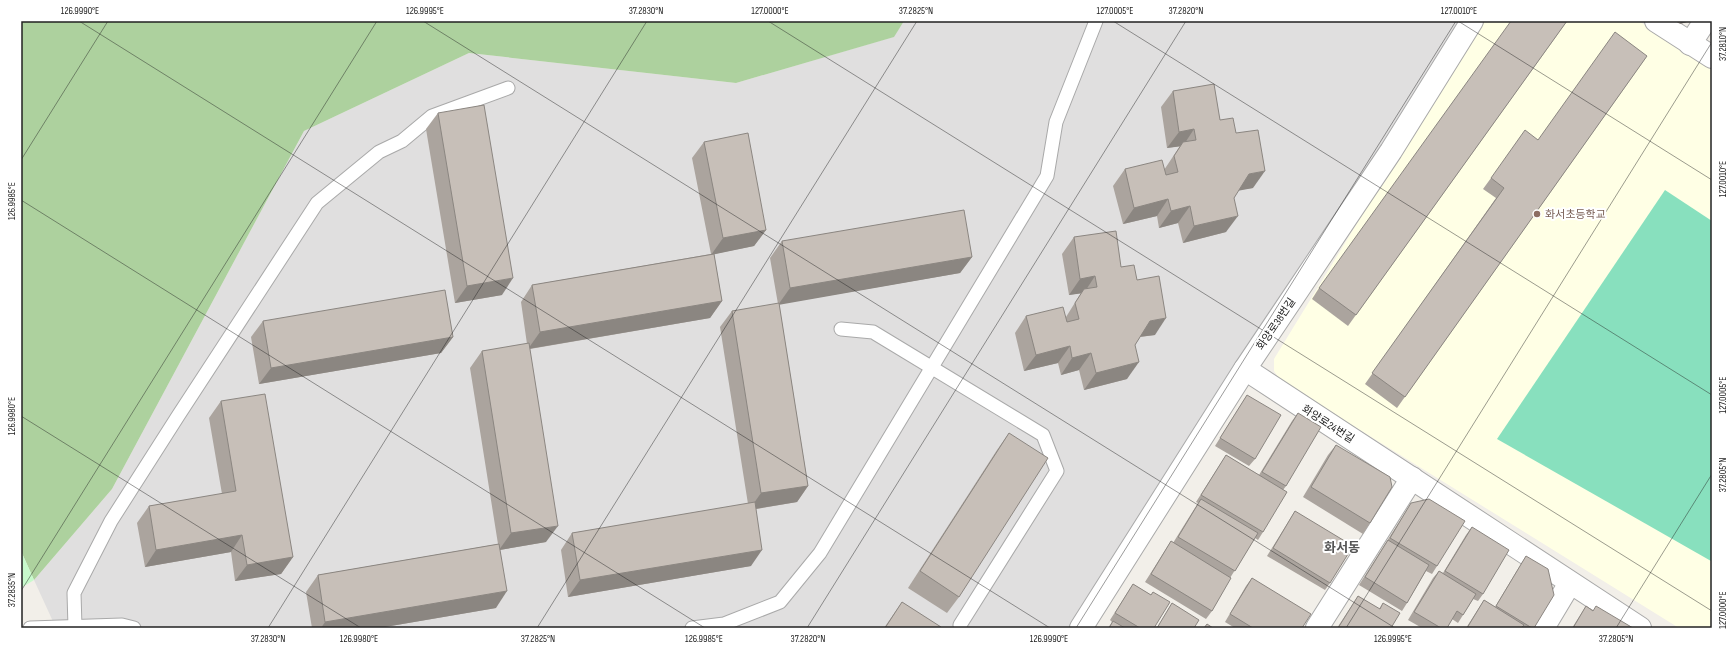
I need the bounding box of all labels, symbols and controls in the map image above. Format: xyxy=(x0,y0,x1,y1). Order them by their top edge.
text: 126.9990°E xyxy=(61,5,99,17)
text: 126.9995°E xyxy=(406,5,444,17)
text: 37.2830°N xyxy=(629,5,663,17)
text: 127.0000°E xyxy=(751,5,789,17)
text: 37.2825°N xyxy=(899,5,933,17)
text: 127.0005°E xyxy=(1097,5,1133,17)
text: 37.2820°N xyxy=(1169,5,1203,17)
text: 127.0010°E xyxy=(1441,5,1477,17)
text: 37.2810°N xyxy=(1717,27,1729,61)
text: 127.0010°E xyxy=(1717,161,1729,197)
text: 126.9985°E xyxy=(6,182,18,220)
place label: 화서초등학교 xyxy=(1545,208,1606,221)
marker: 화서초등학교 xyxy=(1532,209,1542,219)
street label: 화양로38번길 xyxy=(1254,295,1298,353)
text: 127.0005°E xyxy=(1717,377,1729,413)
text: 126.9980°E xyxy=(6,397,18,435)
street label: 화양로24번길 xyxy=(1299,402,1357,446)
text: 37.2805°N xyxy=(1717,458,1729,492)
district label: 화서동 xyxy=(1324,540,1360,556)
text: 37.2835°N xyxy=(6,573,18,607)
text: 127.0000°E xyxy=(1717,591,1729,629)
text: 37.2830°N xyxy=(251,633,285,645)
text: 126.9980°E xyxy=(340,633,378,645)
text: 37.2825°N xyxy=(521,633,555,645)
text: 126.9985°E xyxy=(685,633,723,645)
text: 37.2820°N xyxy=(791,633,825,645)
text: 126.9990°E xyxy=(1030,633,1068,645)
text: 126.9995°E xyxy=(1374,633,1412,645)
text: 37.2805°N xyxy=(1599,633,1633,645)

